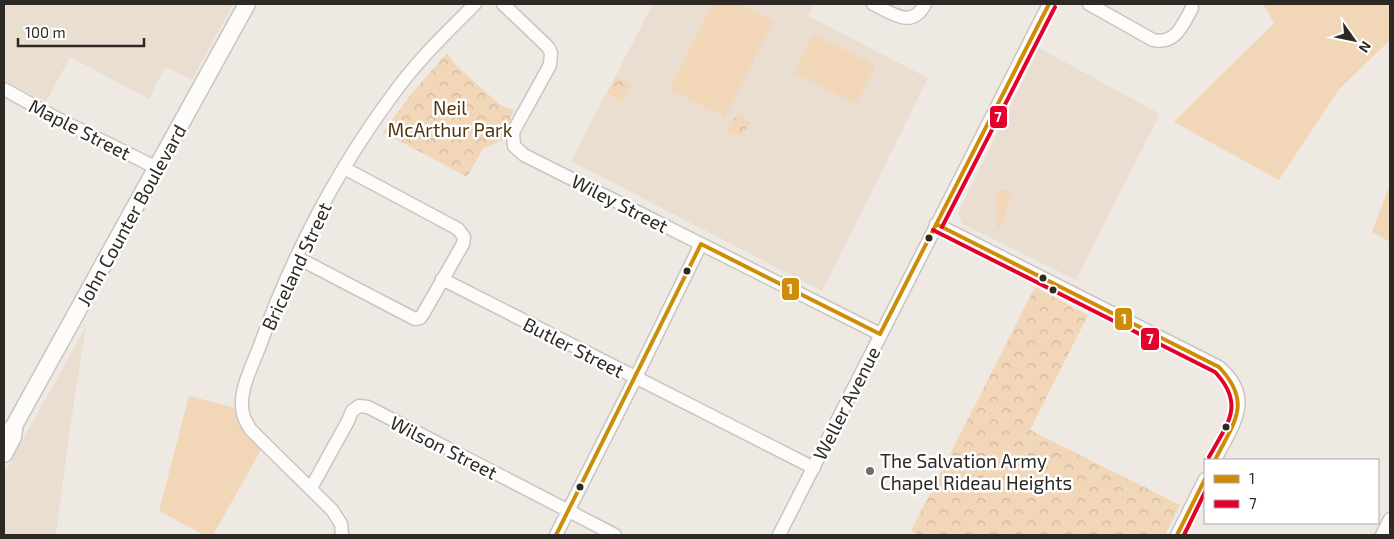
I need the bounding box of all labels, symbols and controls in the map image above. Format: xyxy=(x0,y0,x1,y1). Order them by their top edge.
scale bar xyxy=(18,15,144,47)
north arrow xyxy=(1329,15,1379,65)
text: 100 m xyxy=(25,23,66,41)
text: N xyxy=(1355,38,1375,56)
street label: Maple Street xyxy=(25,94,135,164)
park label: Neil McArthur Park xyxy=(388,96,513,141)
line badge: 7 xyxy=(989,105,1008,129)
text: 7 xyxy=(994,108,1002,125)
street label: John Counter Boulevard xyxy=(72,120,190,310)
street label: Wiley Street xyxy=(568,169,672,237)
street label: Briceland Street xyxy=(256,198,336,334)
unlabelled marker xyxy=(924,233,934,243)
unlabelled marker xyxy=(682,266,692,276)
unlabelled marker xyxy=(1038,273,1048,283)
line badge: 1 xyxy=(781,277,800,301)
text: 1 xyxy=(787,280,793,297)
unlabelled marker xyxy=(1048,285,1058,295)
line badge: 1 xyxy=(1114,307,1133,331)
text: 1 xyxy=(1121,310,1127,327)
street label: Butler Street xyxy=(520,312,628,382)
line badge: 7 xyxy=(1140,327,1160,351)
text: 7 xyxy=(1146,330,1154,347)
street label: Weller Avenue xyxy=(808,343,884,463)
street label: Wilson Street xyxy=(387,410,501,484)
unlabelled marker xyxy=(1221,422,1231,432)
place label: The Salvation Army Chapel Rideau Heights xyxy=(880,449,1072,494)
legend xyxy=(1204,459,1379,524)
marker: The Salvation Army Chapel Rideau Heights xyxy=(864,465,876,477)
text: 1 xyxy=(1249,469,1255,487)
unlabelled marker xyxy=(575,482,585,492)
text: 7 xyxy=(1249,494,1257,512)

